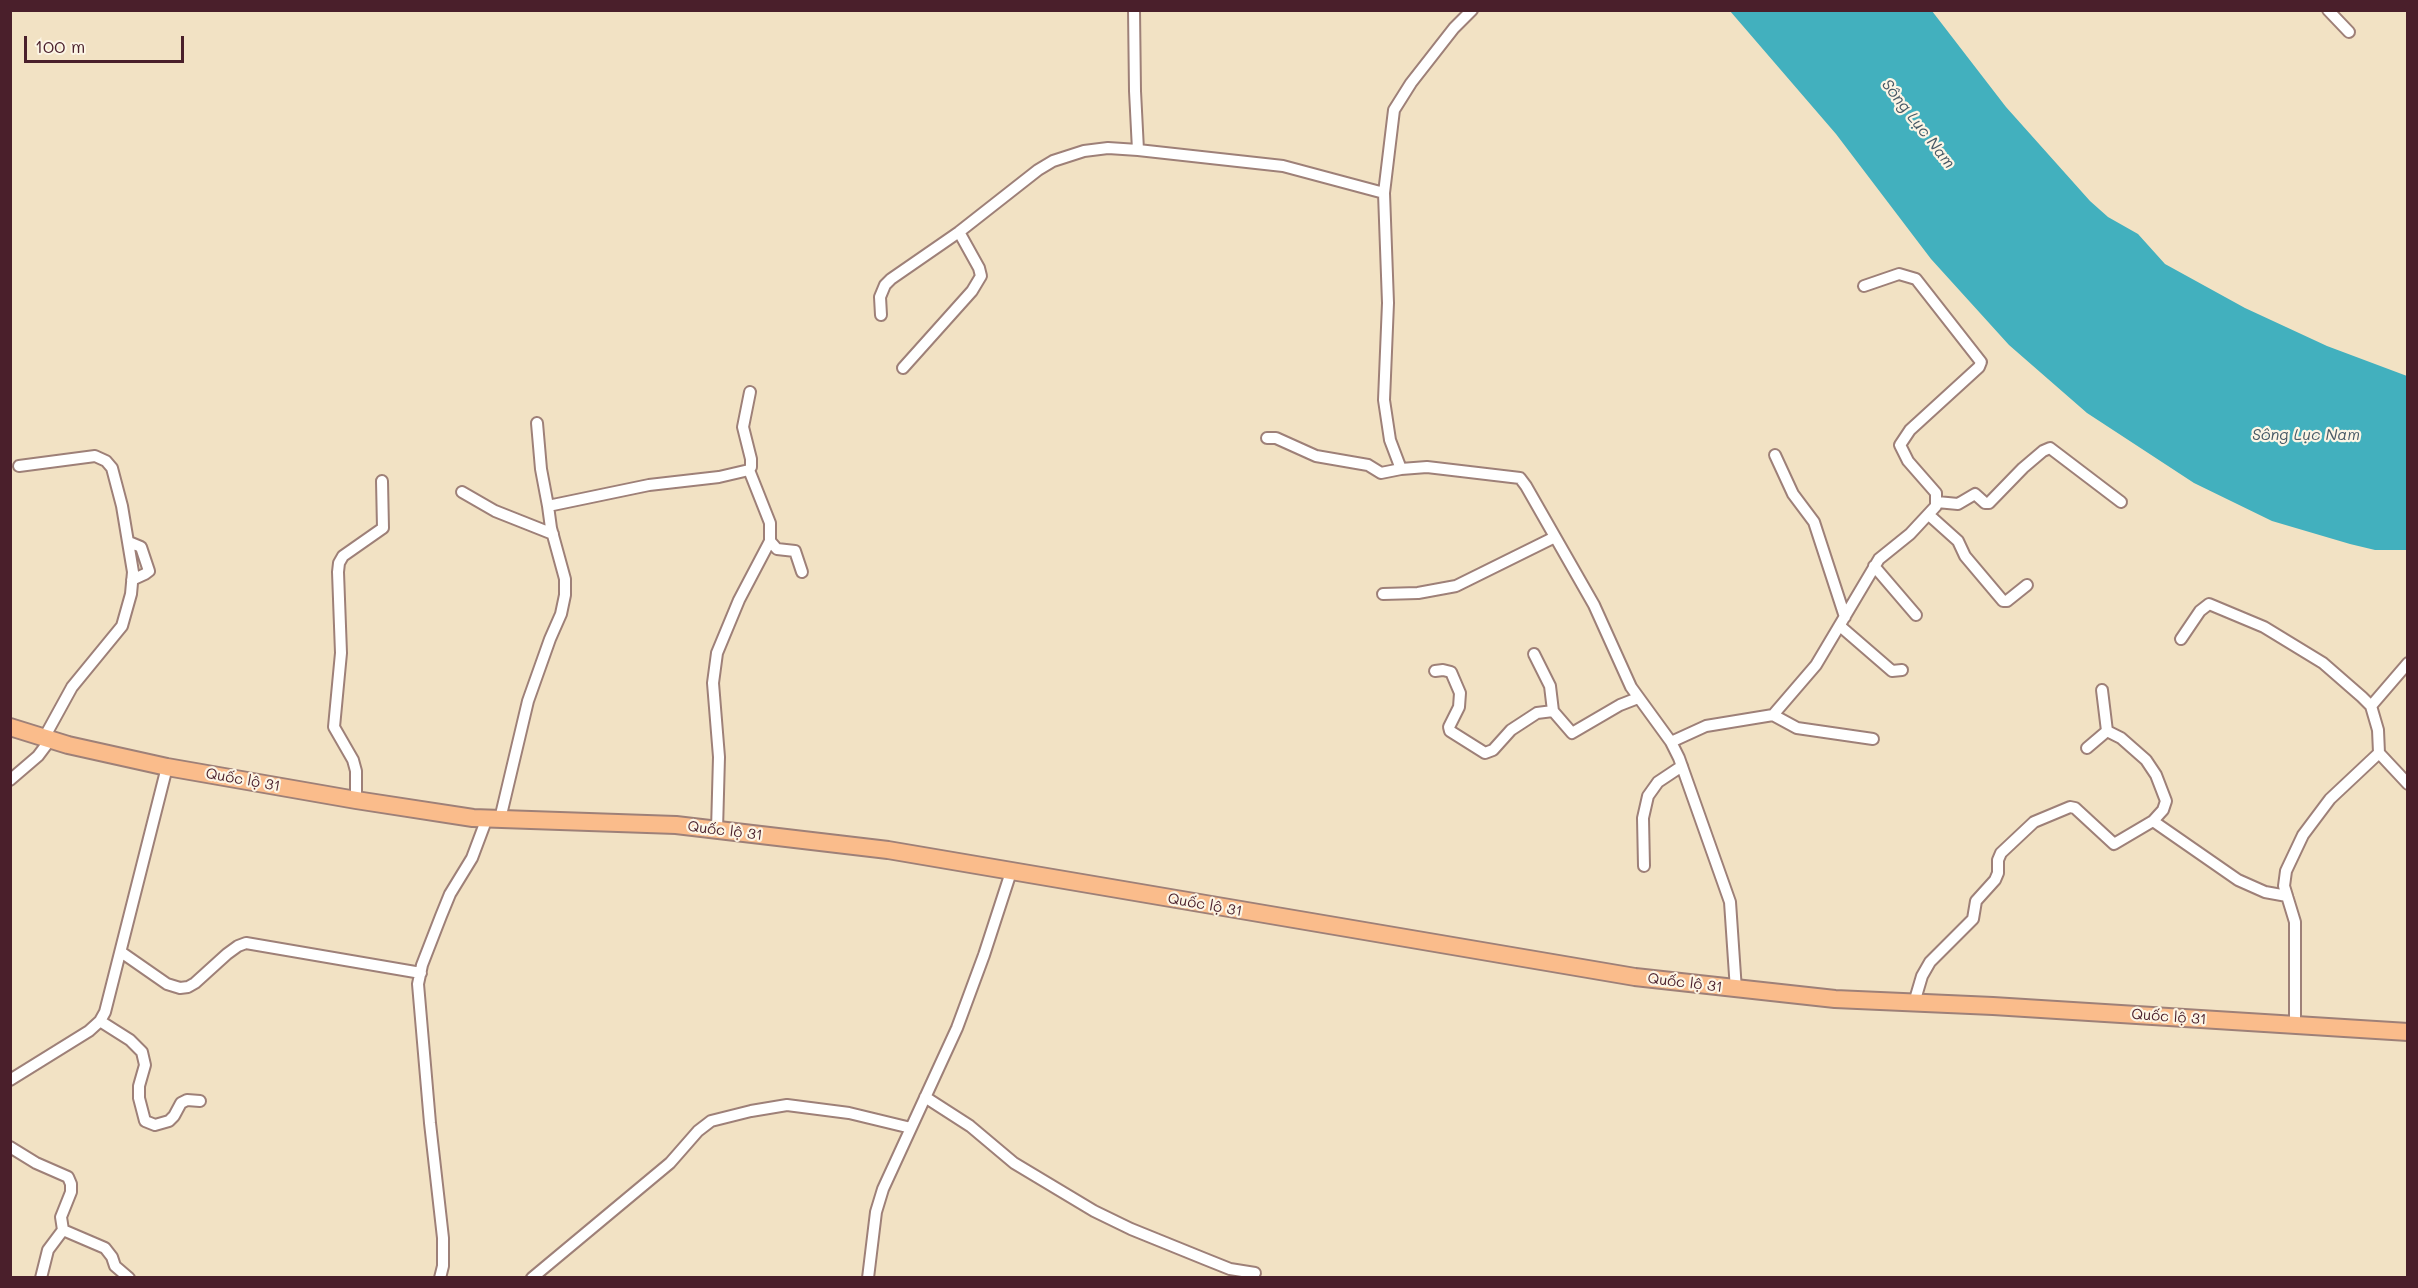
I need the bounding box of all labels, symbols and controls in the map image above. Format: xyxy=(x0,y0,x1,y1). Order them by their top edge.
scale bar xyxy=(27,24,188,62)
text: 100 m xyxy=(35,34,85,58)
water label: Sông Lục Nam xyxy=(1877,76,1959,172)
water label: Sông Lục Nam xyxy=(2252,425,2360,445)
street label: Quốc lộ 31 xyxy=(204,765,282,795)
street label: Quốc lộ 31 xyxy=(686,817,764,845)
street label: Quốc lộ 31 xyxy=(1166,890,1244,920)
street label: Quốc lộ 31 xyxy=(1646,969,1724,997)
street label: Quốc lộ 31 xyxy=(2131,1005,2207,1029)

